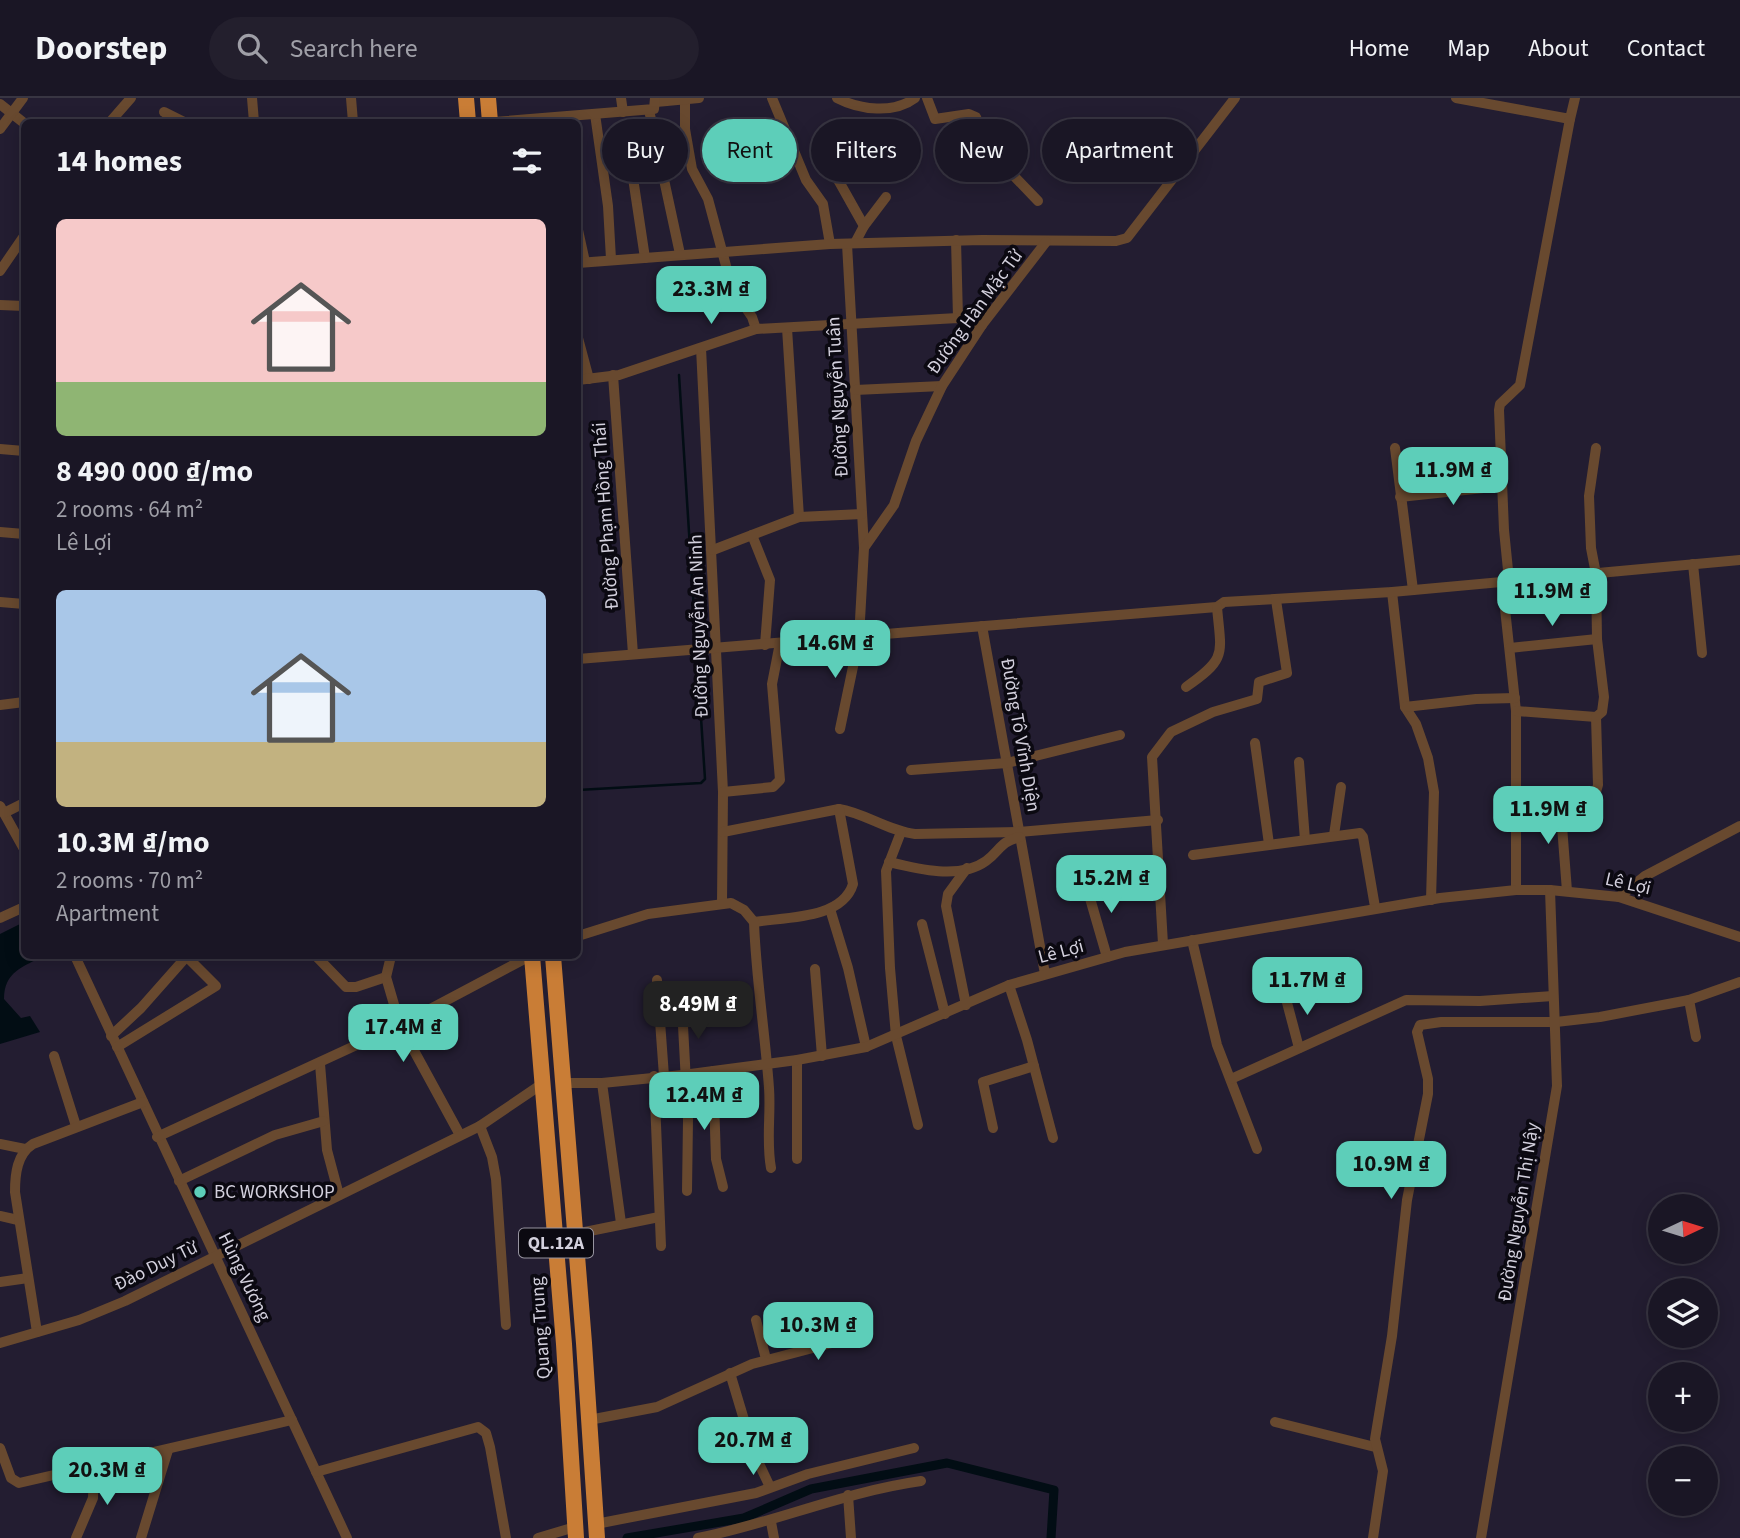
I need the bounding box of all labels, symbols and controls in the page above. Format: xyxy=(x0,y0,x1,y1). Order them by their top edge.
search box xyxy=(209,17,699,80)
text: Doorstep xyxy=(35,25,167,72)
icon: search xyxy=(233,29,271,67)
text: Search here xyxy=(289,30,418,67)
text: Home xyxy=(1349,31,1409,66)
text: Map xyxy=(1447,31,1490,66)
text: About xyxy=(1528,31,1589,66)
text: Contact xyxy=(1627,31,1705,66)
chip: Buy xyxy=(602,119,688,182)
chip: Rent xyxy=(702,119,797,182)
chip: Filters xyxy=(811,119,921,182)
chip: New xyxy=(935,119,1028,182)
chip: Apartment xyxy=(1042,119,1197,182)
text: 14 homes xyxy=(56,140,182,183)
icon: filters xyxy=(508,142,546,180)
street label: Đường Hàn Mặc Tử xyxy=(921,244,1030,380)
icon: home xyxy=(238,264,364,390)
pin: 23.3M ₫ xyxy=(646,266,776,326)
text: 23.3M ₫ xyxy=(672,272,750,305)
street label: Đường Nguyễn Tuân xyxy=(820,316,856,478)
street label: Đường Phạm Hồng Thái xyxy=(586,421,626,611)
pin: 11.9M ₫ xyxy=(1388,448,1518,507)
text: 8 490 000 ₫/mo xyxy=(56,450,253,493)
text: 11.9M ₫ xyxy=(1414,453,1492,486)
text: 2 rooms · 64 m² xyxy=(56,493,203,526)
text: Lê Lợi xyxy=(56,526,112,559)
street label: Đường Nguyễn An Ninh xyxy=(682,534,716,718)
pin: 11.9M ₫ xyxy=(1487,568,1617,628)
text: 11.9M ₫ xyxy=(1513,574,1591,607)
pin: 14.6M ₫ xyxy=(770,620,900,680)
text: 14.6M ₫ xyxy=(796,626,874,659)
icon: home xyxy=(238,635,364,761)
street label: Đường Tô Vĩnh Diện xyxy=(993,656,1047,814)
pin: 11.9M ₫ xyxy=(1483,786,1613,846)
text: 11.9M ₫ xyxy=(1509,792,1587,825)
text: 10.3M ₫/mo xyxy=(56,821,210,864)
pin: 15.2M ₫ xyxy=(1046,856,1176,915)
text: 15.2M ₫ xyxy=(1072,861,1150,894)
text: 2 rooms · 70 m² xyxy=(56,864,203,897)
street label: Lê Lợi xyxy=(1602,866,1654,902)
text: Apartment xyxy=(56,897,159,930)
street label: Lê Lợi xyxy=(1035,933,1087,971)
pin: 11.7M ₫ xyxy=(1242,958,1372,1017)
text: 11.7M ₫ xyxy=(1268,963,1346,996)
pin: 8.49M ₫ xyxy=(633,982,763,1041)
text: 8.49M ₫ xyxy=(659,987,737,1020)
pin: 17.4M ₫ xyxy=(338,1004,468,1064)
text: 17.4M ₫ xyxy=(364,1010,442,1043)
pin: 12.4M ₫ xyxy=(639,1072,769,1132)
text: 12.4M ₫ xyxy=(665,1078,743,1111)
street label: Đường Nguyễn Thị Nậy xyxy=(1492,1120,1546,1303)
pin: 10.9M ₫ xyxy=(1326,1142,1456,1201)
text: 10.9M ₫ xyxy=(1352,1147,1430,1180)
place label: BC WORKSHOP xyxy=(214,1179,335,1206)
marker: BC WORKSHOP xyxy=(192,1184,208,1200)
north arrow xyxy=(1648,1194,1718,1264)
map controls xyxy=(1648,1194,1718,1516)
street label: Hùng Vương xyxy=(211,1228,277,1327)
road number: QL.12A xyxy=(519,1228,593,1258)
street label: Đào Duy Từ xyxy=(110,1234,203,1298)
street label: Quang Trung xyxy=(524,1276,558,1380)
button: layers xyxy=(1648,1278,1718,1348)
pin: 10.3M ₫ xyxy=(753,1302,883,1362)
text: 10.3M ₫ xyxy=(779,1308,857,1341)
button: + xyxy=(1648,1362,1718,1432)
pin: 20.7M ₫ xyxy=(688,1418,818,1477)
text: 20.7M ₫ xyxy=(714,1423,792,1456)
button: − xyxy=(1648,1446,1718,1516)
pin: 20.3M ₫ xyxy=(42,1448,172,1507)
text: 20.3M ₫ xyxy=(68,1453,146,1486)

